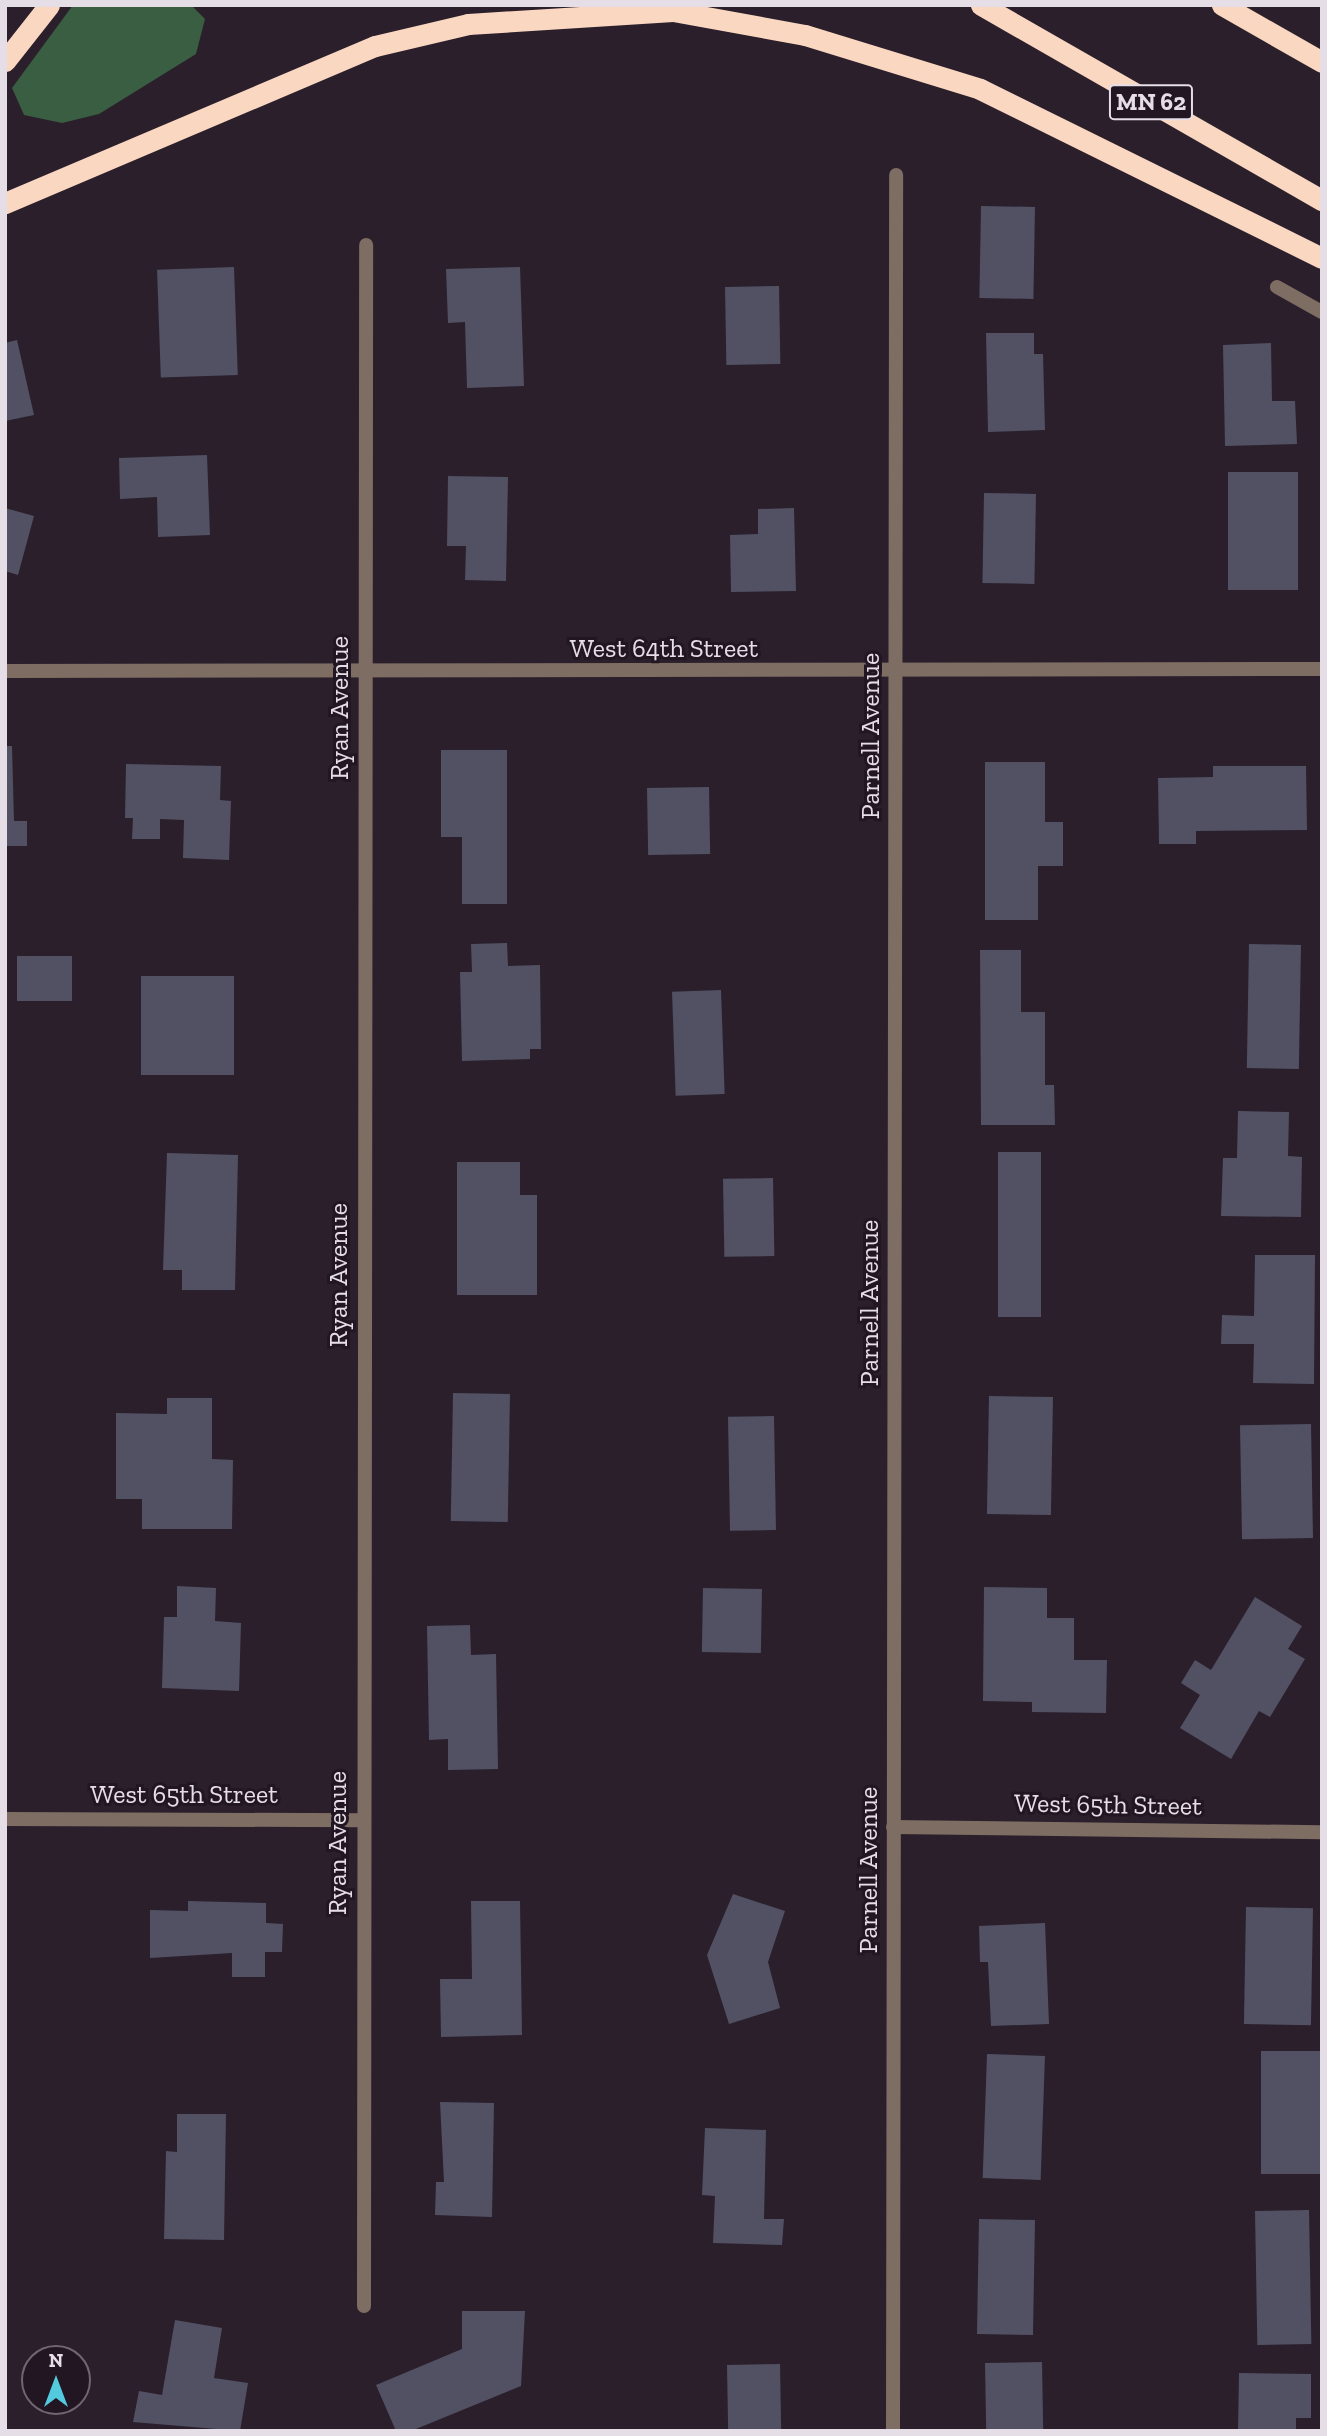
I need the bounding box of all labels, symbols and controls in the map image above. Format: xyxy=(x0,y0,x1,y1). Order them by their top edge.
road number: MN 62 xyxy=(1107,82,1195,122)
street label: West 64th Street xyxy=(570,633,758,665)
street label: Ryan Avenue xyxy=(324,636,356,780)
street label: Parnell Avenue xyxy=(855,652,887,820)
street label: Ryan Avenue xyxy=(323,1203,355,1347)
street label: Parnell Avenue xyxy=(854,1219,886,1387)
street label: Ryan Avenue xyxy=(322,1771,354,1915)
street label: West 65th Street xyxy=(90,1779,278,1811)
street label: Parnell Avenue xyxy=(853,1786,885,1954)
street label: West 65th Street xyxy=(1014,1788,1202,1822)
north arrow xyxy=(21,2345,91,2415)
text: N xyxy=(49,2349,63,2372)

